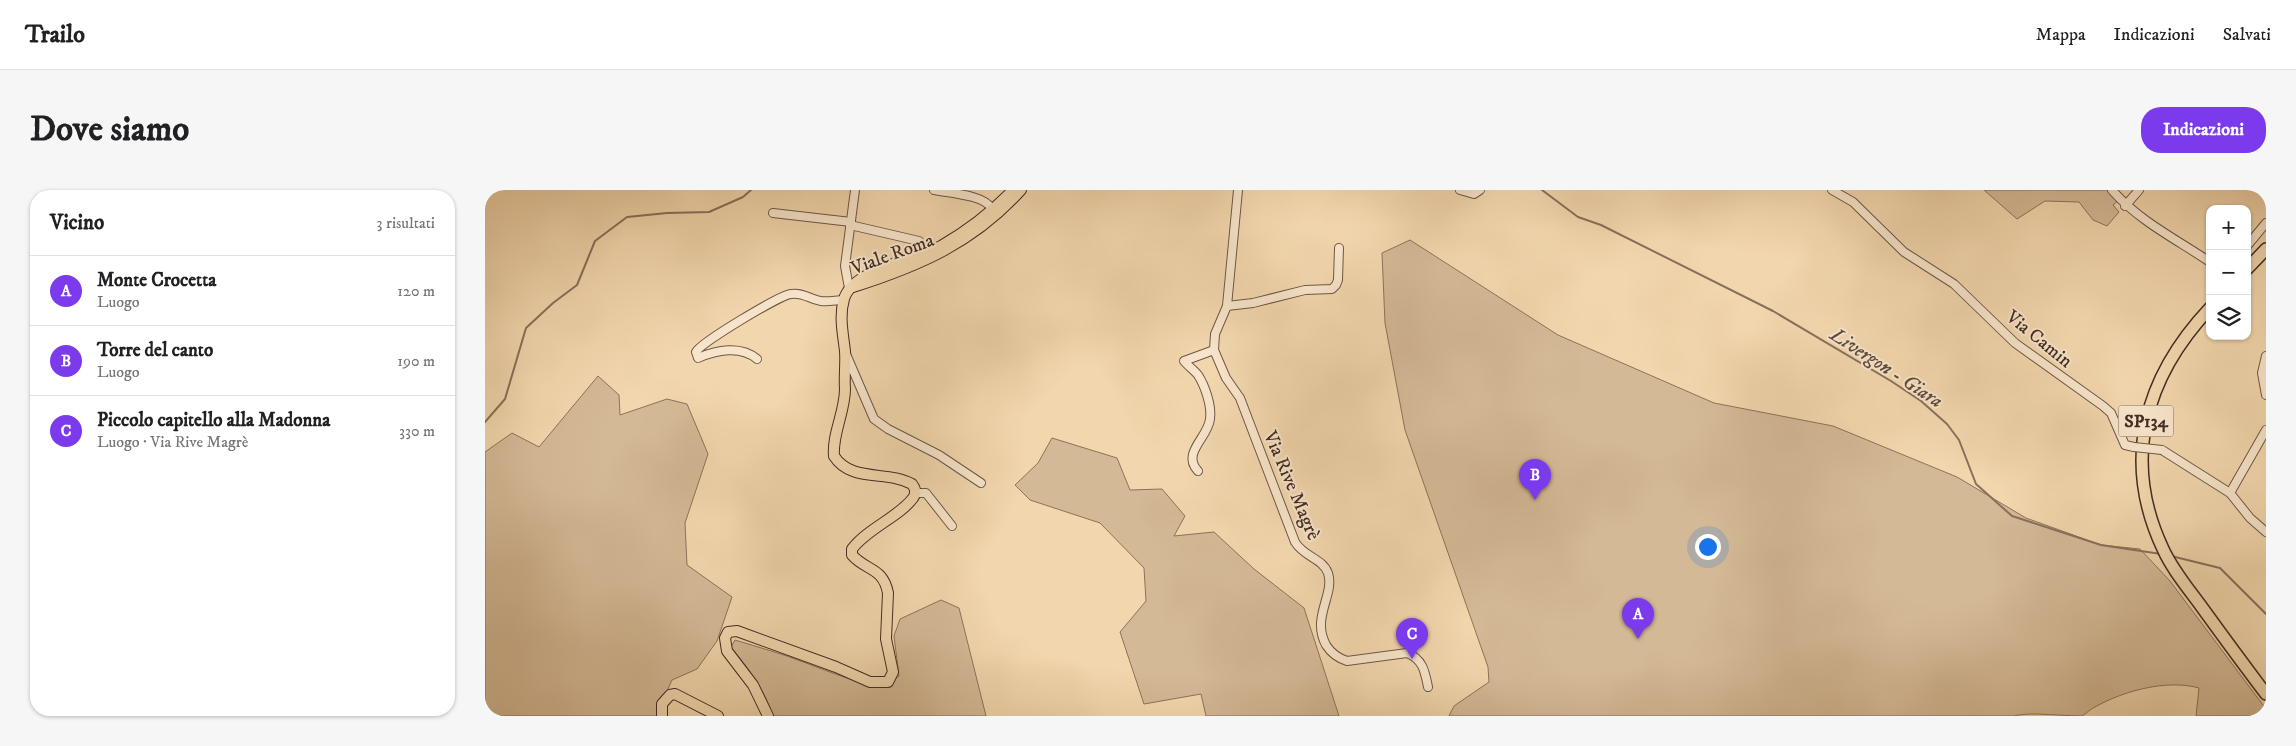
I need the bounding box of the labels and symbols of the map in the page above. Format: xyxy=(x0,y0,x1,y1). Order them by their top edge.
street label: Viale Roma xyxy=(847,229,937,280)
street label: Via Camin xyxy=(2000,305,2077,373)
water label: Livergon - Giara xyxy=(1824,322,1947,414)
road number: SP134 xyxy=(2119,406,2173,437)
street label: Via Rive Magrè xyxy=(1258,427,1325,544)
pin: B xyxy=(1519,459,1551,500)
your location xyxy=(1695,534,1721,560)
pin: A xyxy=(1622,598,1654,639)
pin: C xyxy=(1396,618,1428,659)

